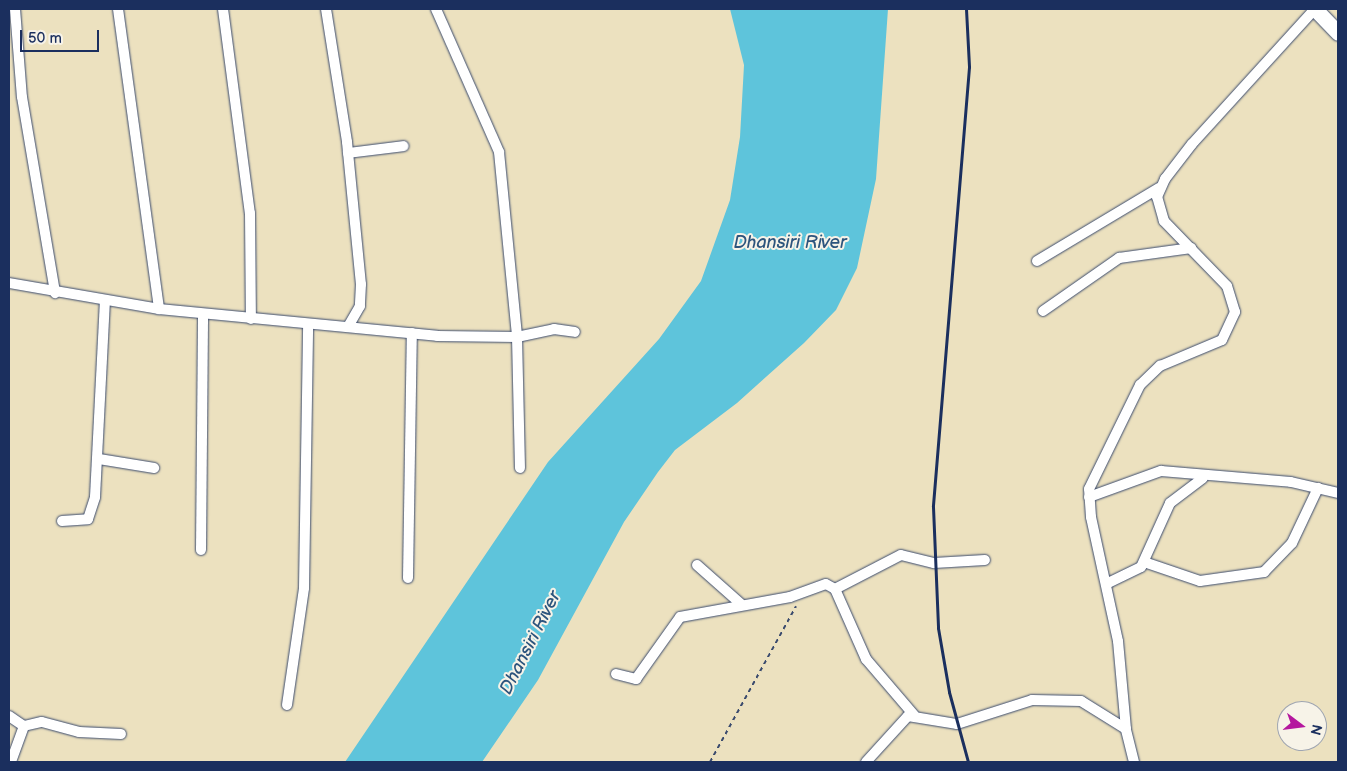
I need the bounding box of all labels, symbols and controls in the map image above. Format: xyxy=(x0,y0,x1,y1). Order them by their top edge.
scale bar xyxy=(22,20,101,52)
text: 50 m xyxy=(28,29,62,48)
water label: Dhansiri River xyxy=(733,232,847,254)
water label: Dhansiri River xyxy=(496,588,566,698)
north arrow xyxy=(1277,701,1327,751)
text: N xyxy=(1306,722,1326,737)

